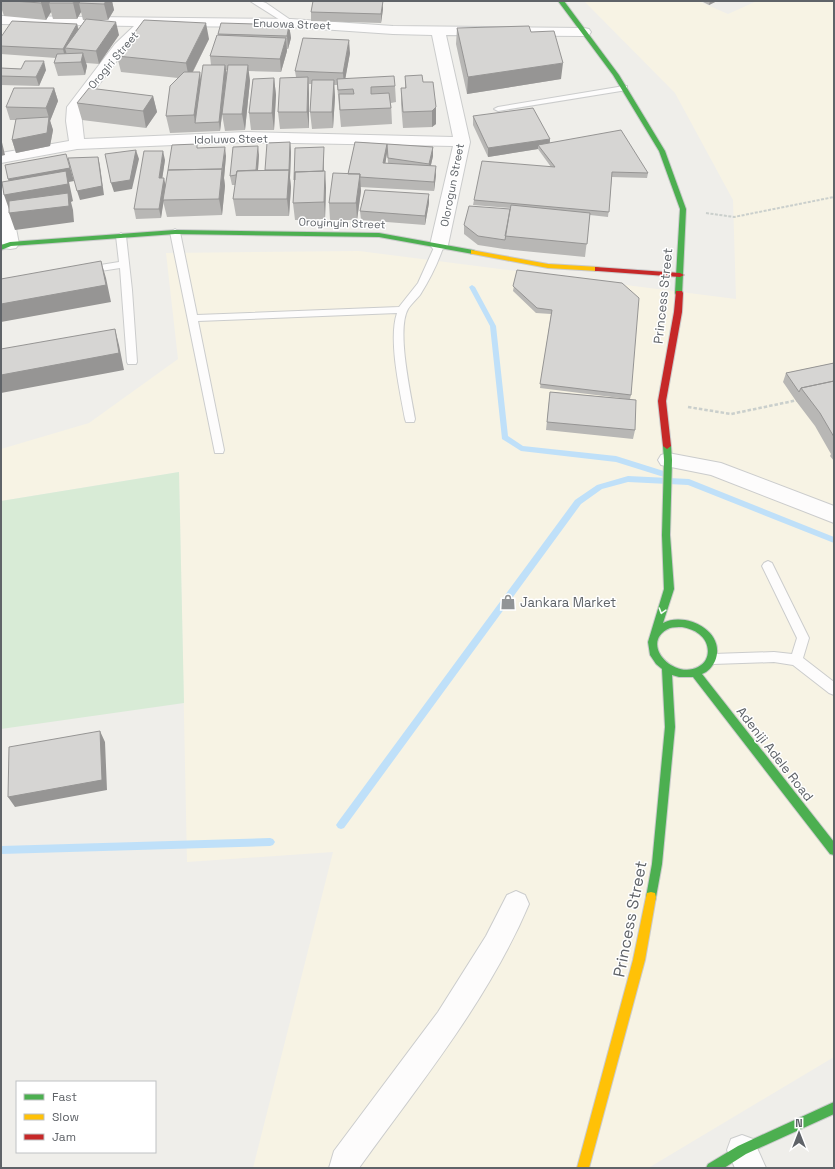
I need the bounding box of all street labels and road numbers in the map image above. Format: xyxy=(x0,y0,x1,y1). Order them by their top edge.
street label: Enuowa Street xyxy=(253,16,331,32)
street label: Orogiri Street xyxy=(85,28,141,92)
street label: Idoluwo Steet xyxy=(194,131,268,147)
street label: Olorogun Street xyxy=(437,142,467,228)
street label: Oroyinyin Street xyxy=(298,214,386,232)
street label: Princess Street xyxy=(650,247,676,345)
street label: Adeniji Adele Road xyxy=(733,703,817,805)
street label: Princess Street xyxy=(608,859,652,979)

